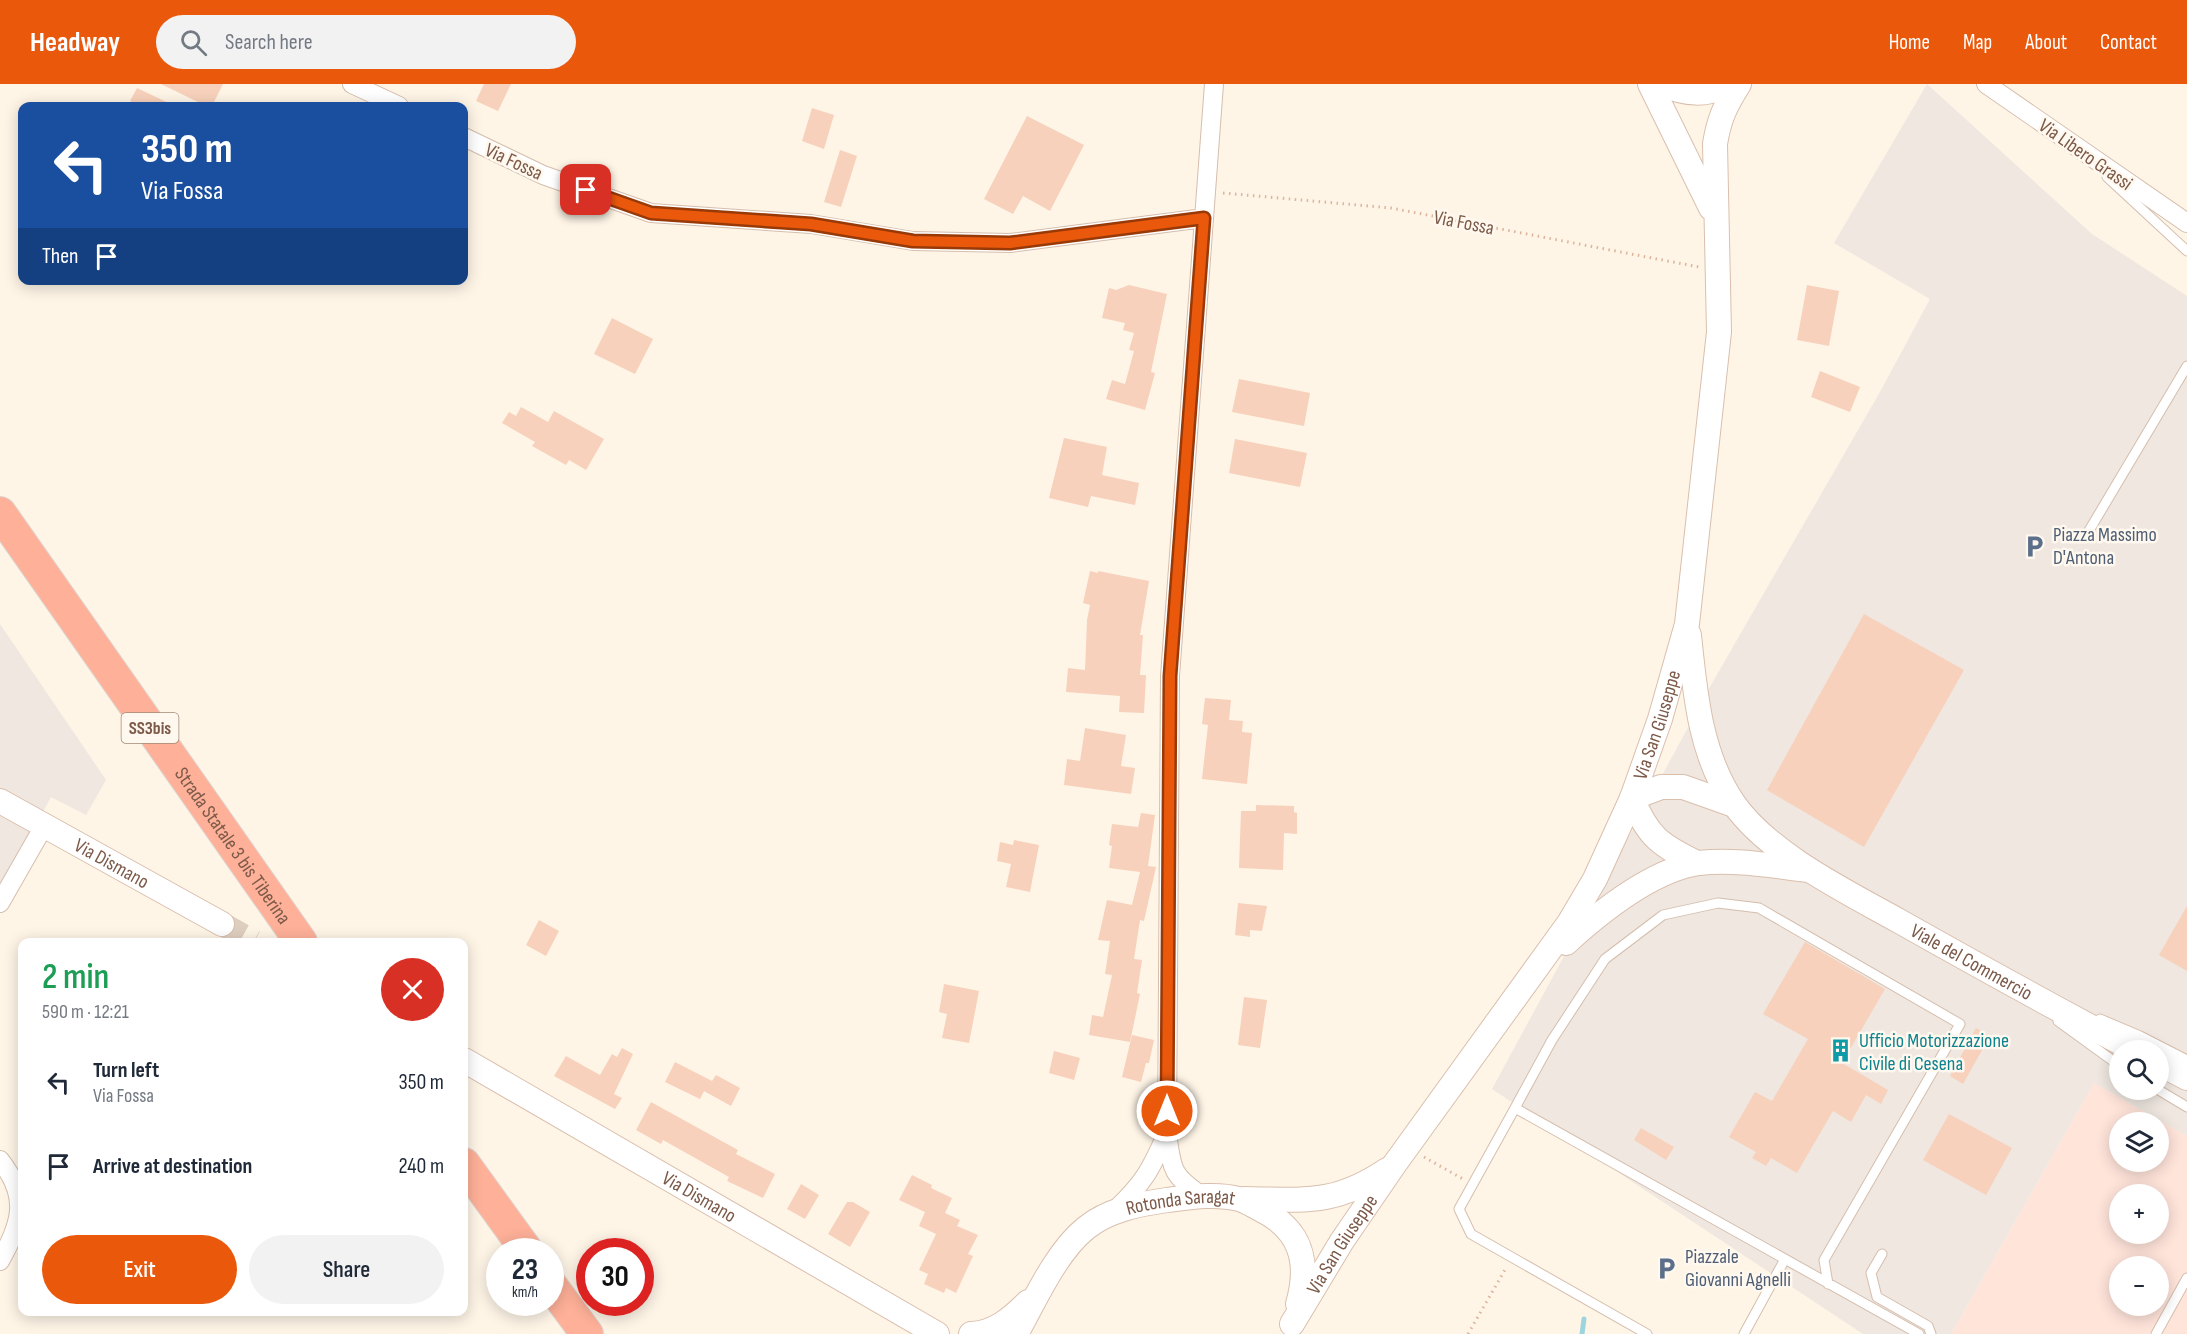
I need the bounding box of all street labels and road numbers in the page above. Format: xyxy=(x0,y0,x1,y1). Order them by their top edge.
street label: Via Libero Grassi xyxy=(2034,114,2137,196)
street label: Via Fossa xyxy=(481,138,546,186)
street label: Via Fossa xyxy=(1432,205,1496,241)
street label: Via San Giuseppe xyxy=(1628,668,1686,783)
road number: SS3bis xyxy=(122,713,178,743)
street label: Strada Statale 3 bis Tiberina xyxy=(169,763,296,929)
street label: Via Dismano xyxy=(70,834,153,894)
street label: Viale del Commercio xyxy=(1906,919,2036,1006)
street label: Via Dismano xyxy=(657,1166,740,1228)
street label: Rotonda Saragat xyxy=(1123,1185,1237,1221)
street label: Via San Giuseppe xyxy=(1302,1190,1383,1299)

